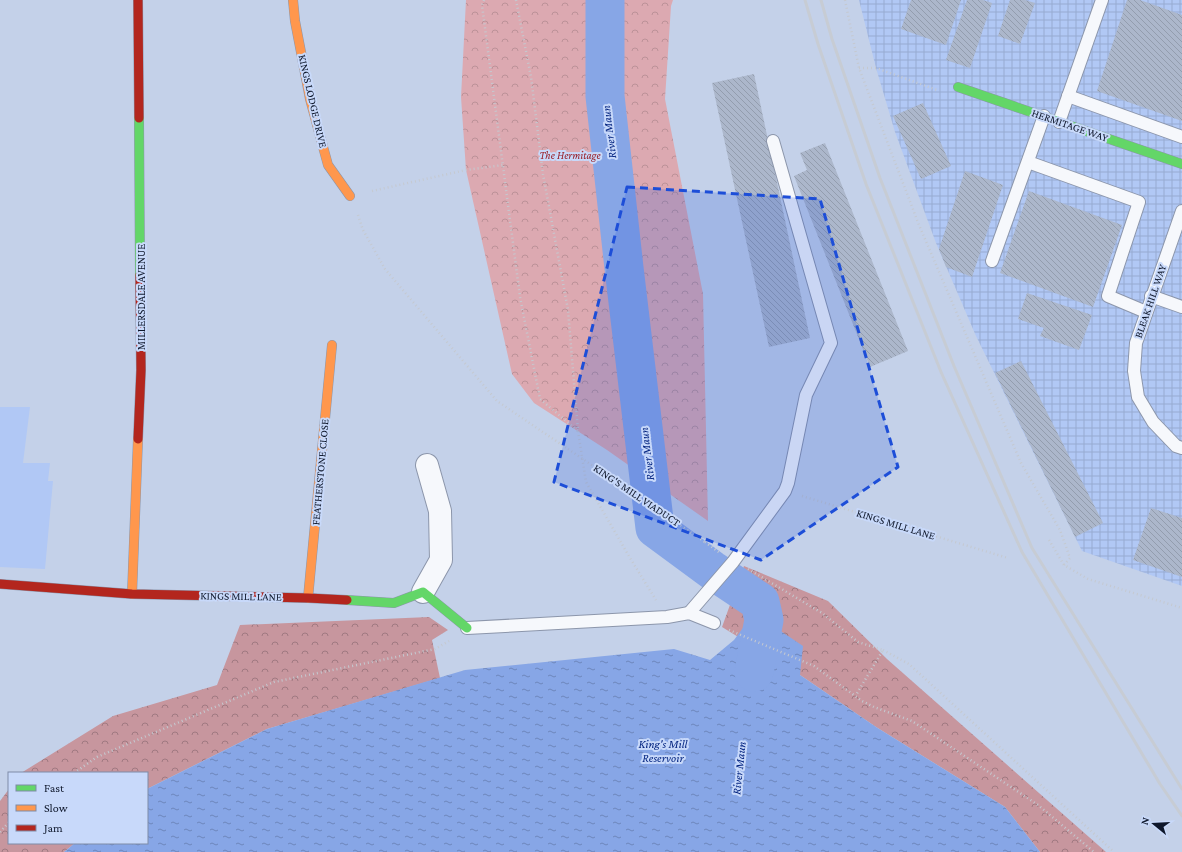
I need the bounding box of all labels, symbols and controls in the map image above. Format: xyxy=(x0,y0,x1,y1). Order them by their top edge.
street label: KINGS LODGE DRIVE xyxy=(296,53,330,149)
water label: River Maun xyxy=(599,105,619,159)
street label: HERMITAGE WAY xyxy=(1030,106,1110,144)
park label: The Hermitage xyxy=(539,149,601,162)
street label: MILLERSDALE AVENUE xyxy=(135,244,147,350)
street label: BLEAK HILL WAY xyxy=(1132,262,1168,339)
street label: FEATHERSTONE CLOSE xyxy=(309,418,331,526)
water label: River Maun xyxy=(637,427,657,481)
street label: KING'S MILL VIADUCT xyxy=(591,462,683,528)
street label: KINGS MILL LANE xyxy=(855,506,937,542)
street label: KINGS MILL LANE xyxy=(200,589,282,603)
water label: King's Mill Reservoir xyxy=(638,737,689,765)
water label: River Maun xyxy=(729,741,749,795)
legend xyxy=(8,772,148,844)
text: Fast xyxy=(44,781,65,795)
text: Slow xyxy=(44,801,68,815)
north arrow xyxy=(1134,804,1174,844)
text: N xyxy=(1138,815,1152,826)
text: Jam xyxy=(43,821,63,835)

